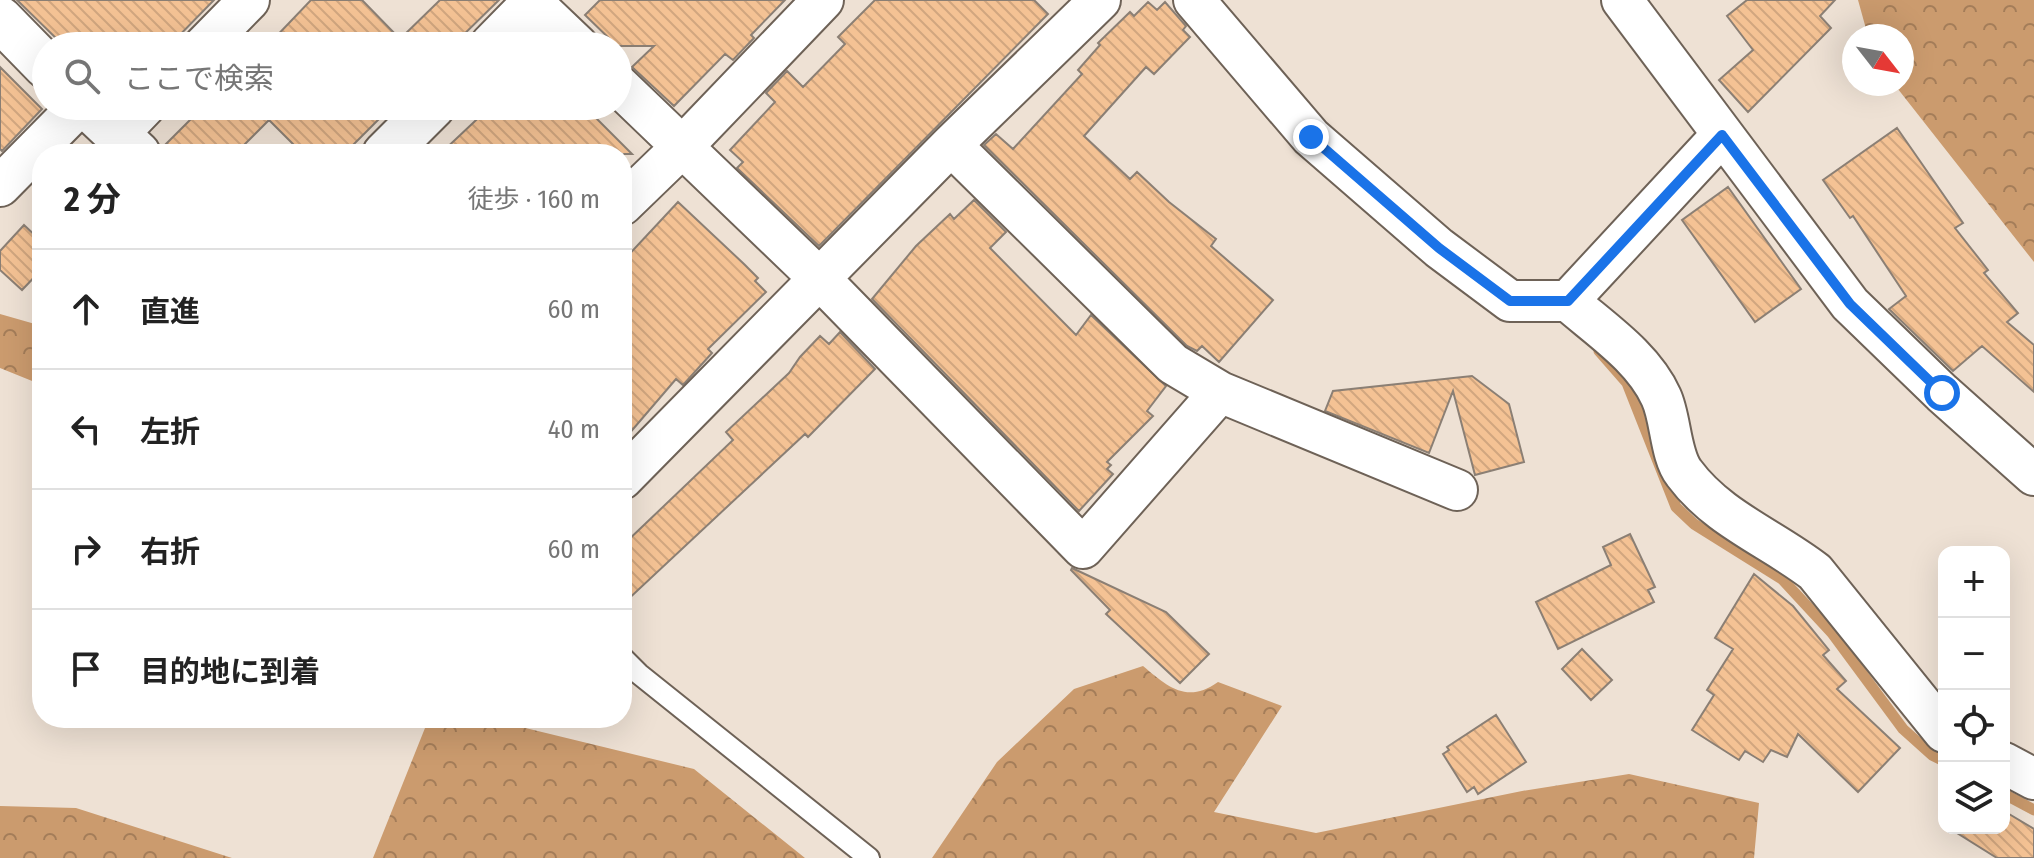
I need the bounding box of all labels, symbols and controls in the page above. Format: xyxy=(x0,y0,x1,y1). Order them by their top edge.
north arrow xyxy=(1842,24,1914,96)
search box xyxy=(32,32,632,120)
icon: search xyxy=(60,54,104,98)
text: ここで検索 xyxy=(124,61,274,97)
route end xyxy=(1293,119,1329,155)
text: 2 分 xyxy=(64,179,121,220)
text: 徒歩 · 160 m xyxy=(468,184,600,215)
icon: ahead xyxy=(64,287,108,331)
text: 直進 xyxy=(140,294,200,330)
text: 60 m xyxy=(547,294,600,325)
route start xyxy=(1924,375,1960,411)
icon: left xyxy=(64,407,108,451)
text: 左折 xyxy=(140,414,200,450)
text: 40 m xyxy=(548,414,600,445)
icon: right xyxy=(64,527,108,571)
text: 右折 xyxy=(140,534,200,570)
text: 60 m xyxy=(547,534,600,565)
map controls xyxy=(1938,546,2010,834)
button: + xyxy=(1938,546,2010,618)
button: − xyxy=(1938,618,2010,690)
icon: arrive xyxy=(64,647,108,691)
text: 目的地に到着 xyxy=(140,654,320,690)
button: locate xyxy=(1938,690,2010,762)
button: layers xyxy=(1938,762,2010,834)

